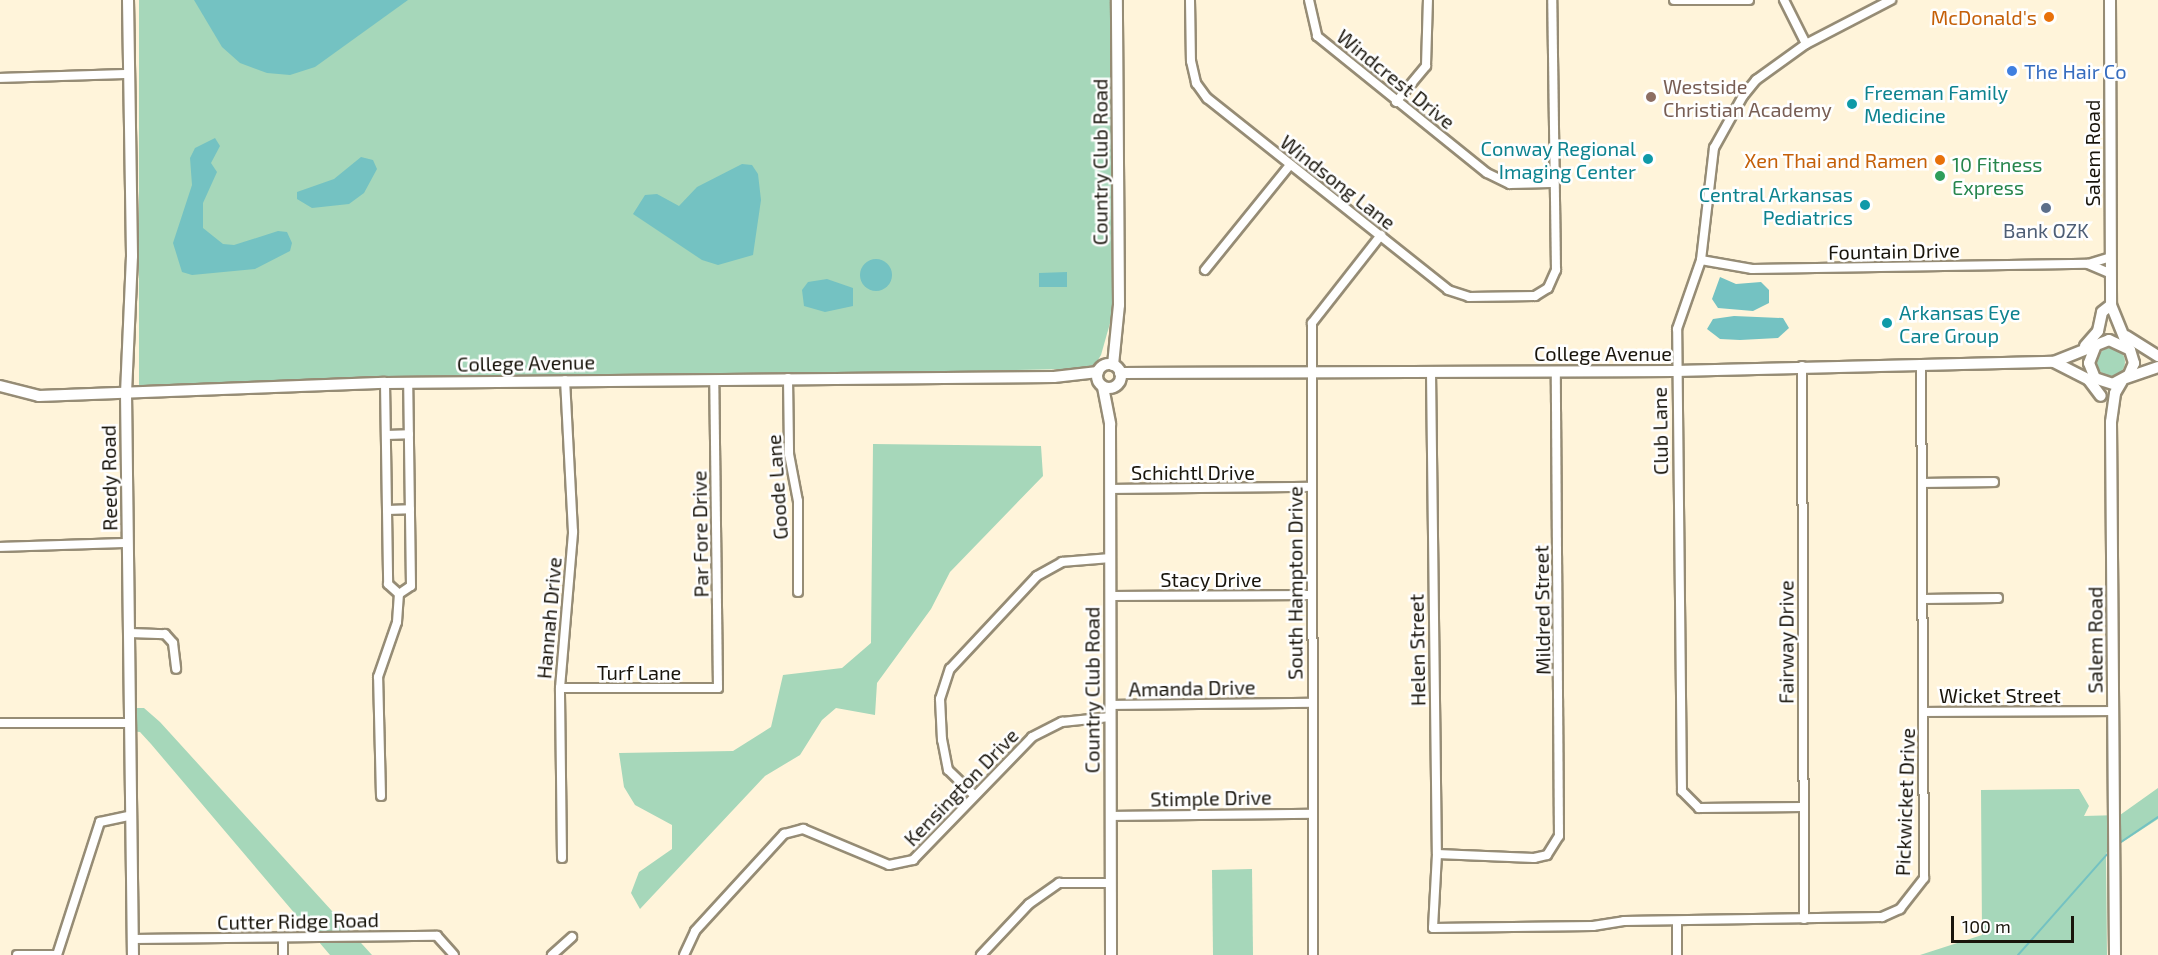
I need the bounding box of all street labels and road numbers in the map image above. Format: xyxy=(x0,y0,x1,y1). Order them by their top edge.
street label: Windcrest Drive xyxy=(1332,24,1460,134)
street label: Country Club Road xyxy=(1088,78,1112,246)
street label: Salem Road xyxy=(2080,100,2104,206)
street label: Windsong Lane xyxy=(1276,130,1400,234)
street label: Fountain Drive xyxy=(1828,238,1960,264)
street label: College Avenue xyxy=(1534,341,1672,365)
street label: College Avenue xyxy=(456,350,596,376)
street label: Club Lane xyxy=(1647,387,1673,475)
street label: Reedy Road xyxy=(96,425,122,531)
street label: Goode Lane xyxy=(761,434,793,540)
street label: Schichtl Drive xyxy=(1131,460,1255,484)
street label: Par Fore Drive xyxy=(687,470,713,598)
street label: South Hampton Drive xyxy=(1283,486,1307,680)
street label: Mildred Street xyxy=(1529,545,1555,675)
street label: Hannah Drive xyxy=(532,556,566,680)
street label: Stacy Drive xyxy=(1160,567,1262,591)
street label: Fairway Drive xyxy=(1774,580,1798,704)
street label: Salem Road xyxy=(2083,587,2107,693)
street label: Helen Street xyxy=(1404,594,1430,706)
street label: Country Club Road xyxy=(1080,606,1104,774)
street label: Turf Lane xyxy=(597,660,681,684)
street label: Amanda Drive xyxy=(1128,675,1256,701)
street label: Wicket Street xyxy=(1939,683,2061,707)
street label: Kensington Drive xyxy=(899,723,1023,851)
street label: Pickwicket Drive xyxy=(1890,728,1920,876)
street label: Stimple Drive xyxy=(1150,785,1272,811)
street label: Cutter Ridge Road xyxy=(217,908,379,934)

